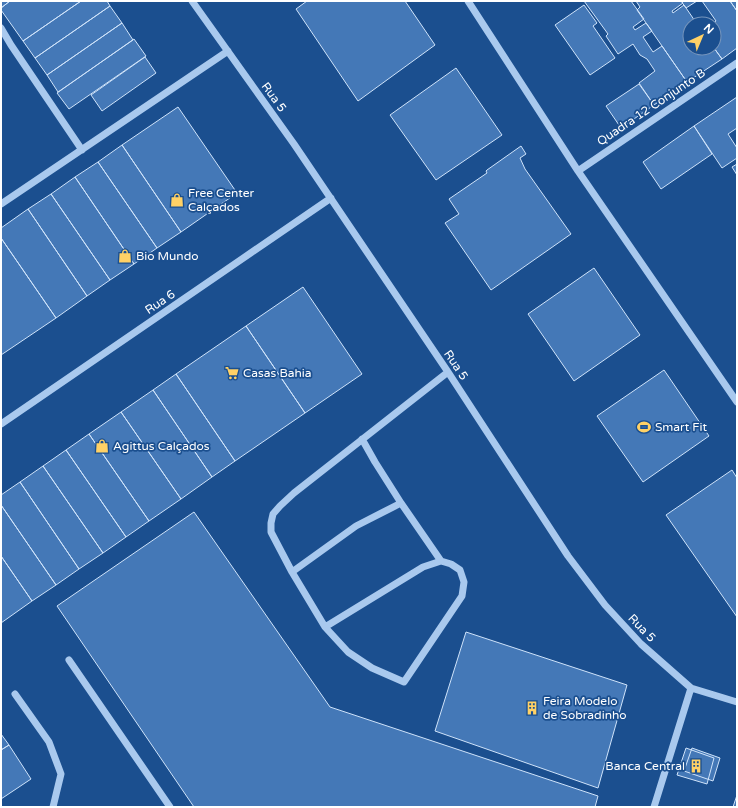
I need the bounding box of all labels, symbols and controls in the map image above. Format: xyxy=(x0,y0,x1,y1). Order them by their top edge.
north arrow xyxy=(682,16,722,56)
text: N xyxy=(701,21,716,37)
street label: Quadra 12 Conjunto B xyxy=(594,66,708,148)
street label: Rua 5 xyxy=(259,79,289,115)
place label: Free Center Calçados xyxy=(188,186,254,214)
shop icon: Free Center Calçados xyxy=(169,192,185,208)
shop icon: Bio Mundo xyxy=(117,248,133,264)
place label: Bio Mundo xyxy=(136,249,199,263)
street label: Rua 6 xyxy=(142,287,178,317)
street label: Rua 5 xyxy=(441,347,471,383)
supermarket icon: Casas Bahia xyxy=(224,365,240,381)
place label: Casas Bahia xyxy=(243,366,312,380)
sports icon: Smart Fit xyxy=(636,419,652,435)
place label: Smart Fit xyxy=(655,420,708,434)
shop icon: Agittus Calçados xyxy=(94,438,110,454)
place label: Agittus Calçados xyxy=(113,439,210,453)
street label: Rua 5 xyxy=(625,611,659,645)
place label: Feira Modelo de Sobradinho xyxy=(543,694,627,722)
building icon: Feira Modelo de Sobradinho xyxy=(524,700,540,716)
building icon: Banca Central xyxy=(688,758,704,774)
place label: Banca Central xyxy=(605,759,685,773)

